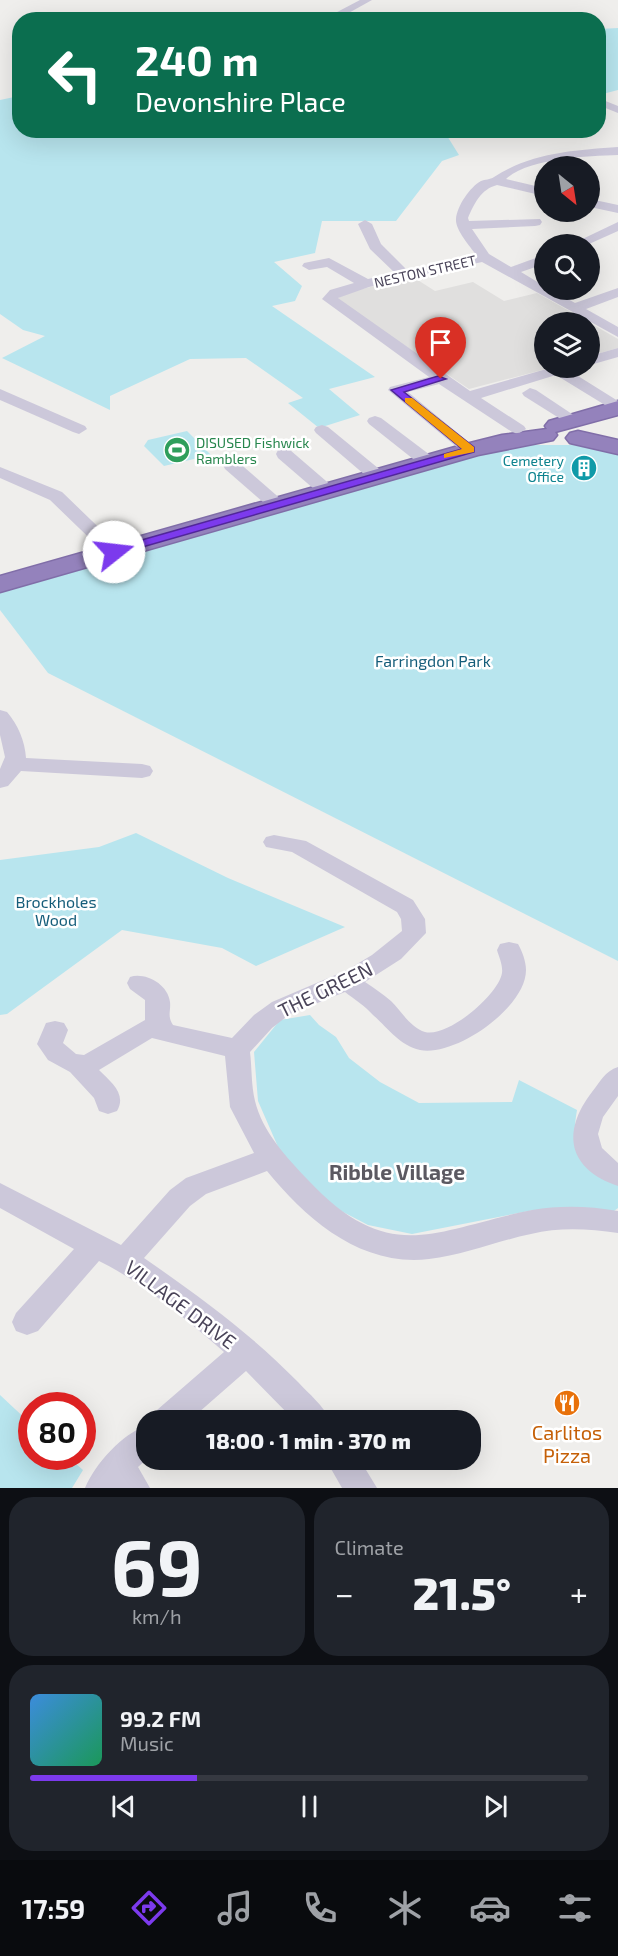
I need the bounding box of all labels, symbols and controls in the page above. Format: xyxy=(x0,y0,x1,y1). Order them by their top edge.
text: 240 m xyxy=(135,34,259,84)
icon: left xyxy=(36,36,114,114)
text: Devonshire Place xyxy=(135,85,346,117)
north arrow xyxy=(534,156,600,222)
map controls xyxy=(534,156,600,378)
button: search xyxy=(534,234,600,300)
street label: NESTON STREET xyxy=(372,251,478,291)
button: layers xyxy=(534,312,600,378)
pin xyxy=(415,317,466,379)
icon: arrive xyxy=(424,326,457,359)
place label: DISUSED Fishwick Ramblers xyxy=(196,434,310,467)
sports icon: DISUSED Fishwick Ramblers xyxy=(162,435,192,465)
place label: Cemetery Office xyxy=(503,452,565,485)
building icon: Cemetery Office xyxy=(569,453,599,483)
position arrow xyxy=(82,520,146,584)
park label: Farringdon Park xyxy=(375,651,491,670)
park label: Brockholes Wood xyxy=(15,892,97,929)
street label: THE GREEN xyxy=(274,956,376,1022)
district label: Ribble Village xyxy=(329,1159,465,1184)
street label: VILLAGE DRIVE xyxy=(121,1254,241,1354)
restaurant icon: Carlitos Pizza xyxy=(552,1388,582,1418)
speed limit sign: 80 xyxy=(18,1392,96,1470)
place label: Carlitos Pizza xyxy=(532,1420,602,1467)
text: 18:00 · 1 min · 370 m xyxy=(206,1427,411,1453)
text: 69 xyxy=(111,1518,203,1612)
text: Climate xyxy=(335,1535,404,1559)
text: 21.5° xyxy=(413,1565,511,1619)
text: − xyxy=(335,1573,354,1613)
text: + xyxy=(570,1573,588,1613)
text: km/h xyxy=(132,1604,182,1628)
text: 99.2 FM xyxy=(120,1705,201,1731)
text: Music xyxy=(120,1731,174,1755)
icon: previous xyxy=(107,1790,140,1823)
icon: pause xyxy=(293,1790,326,1823)
icon: next xyxy=(479,1790,512,1823)
icon: directions xyxy=(128,1887,170,1929)
icon: music xyxy=(214,1887,256,1929)
icon: phone xyxy=(299,1887,341,1929)
icon: climate xyxy=(384,1887,426,1929)
icon: car xyxy=(469,1887,511,1929)
icon: filters xyxy=(554,1887,596,1929)
text: 17:59 xyxy=(22,1892,85,1924)

